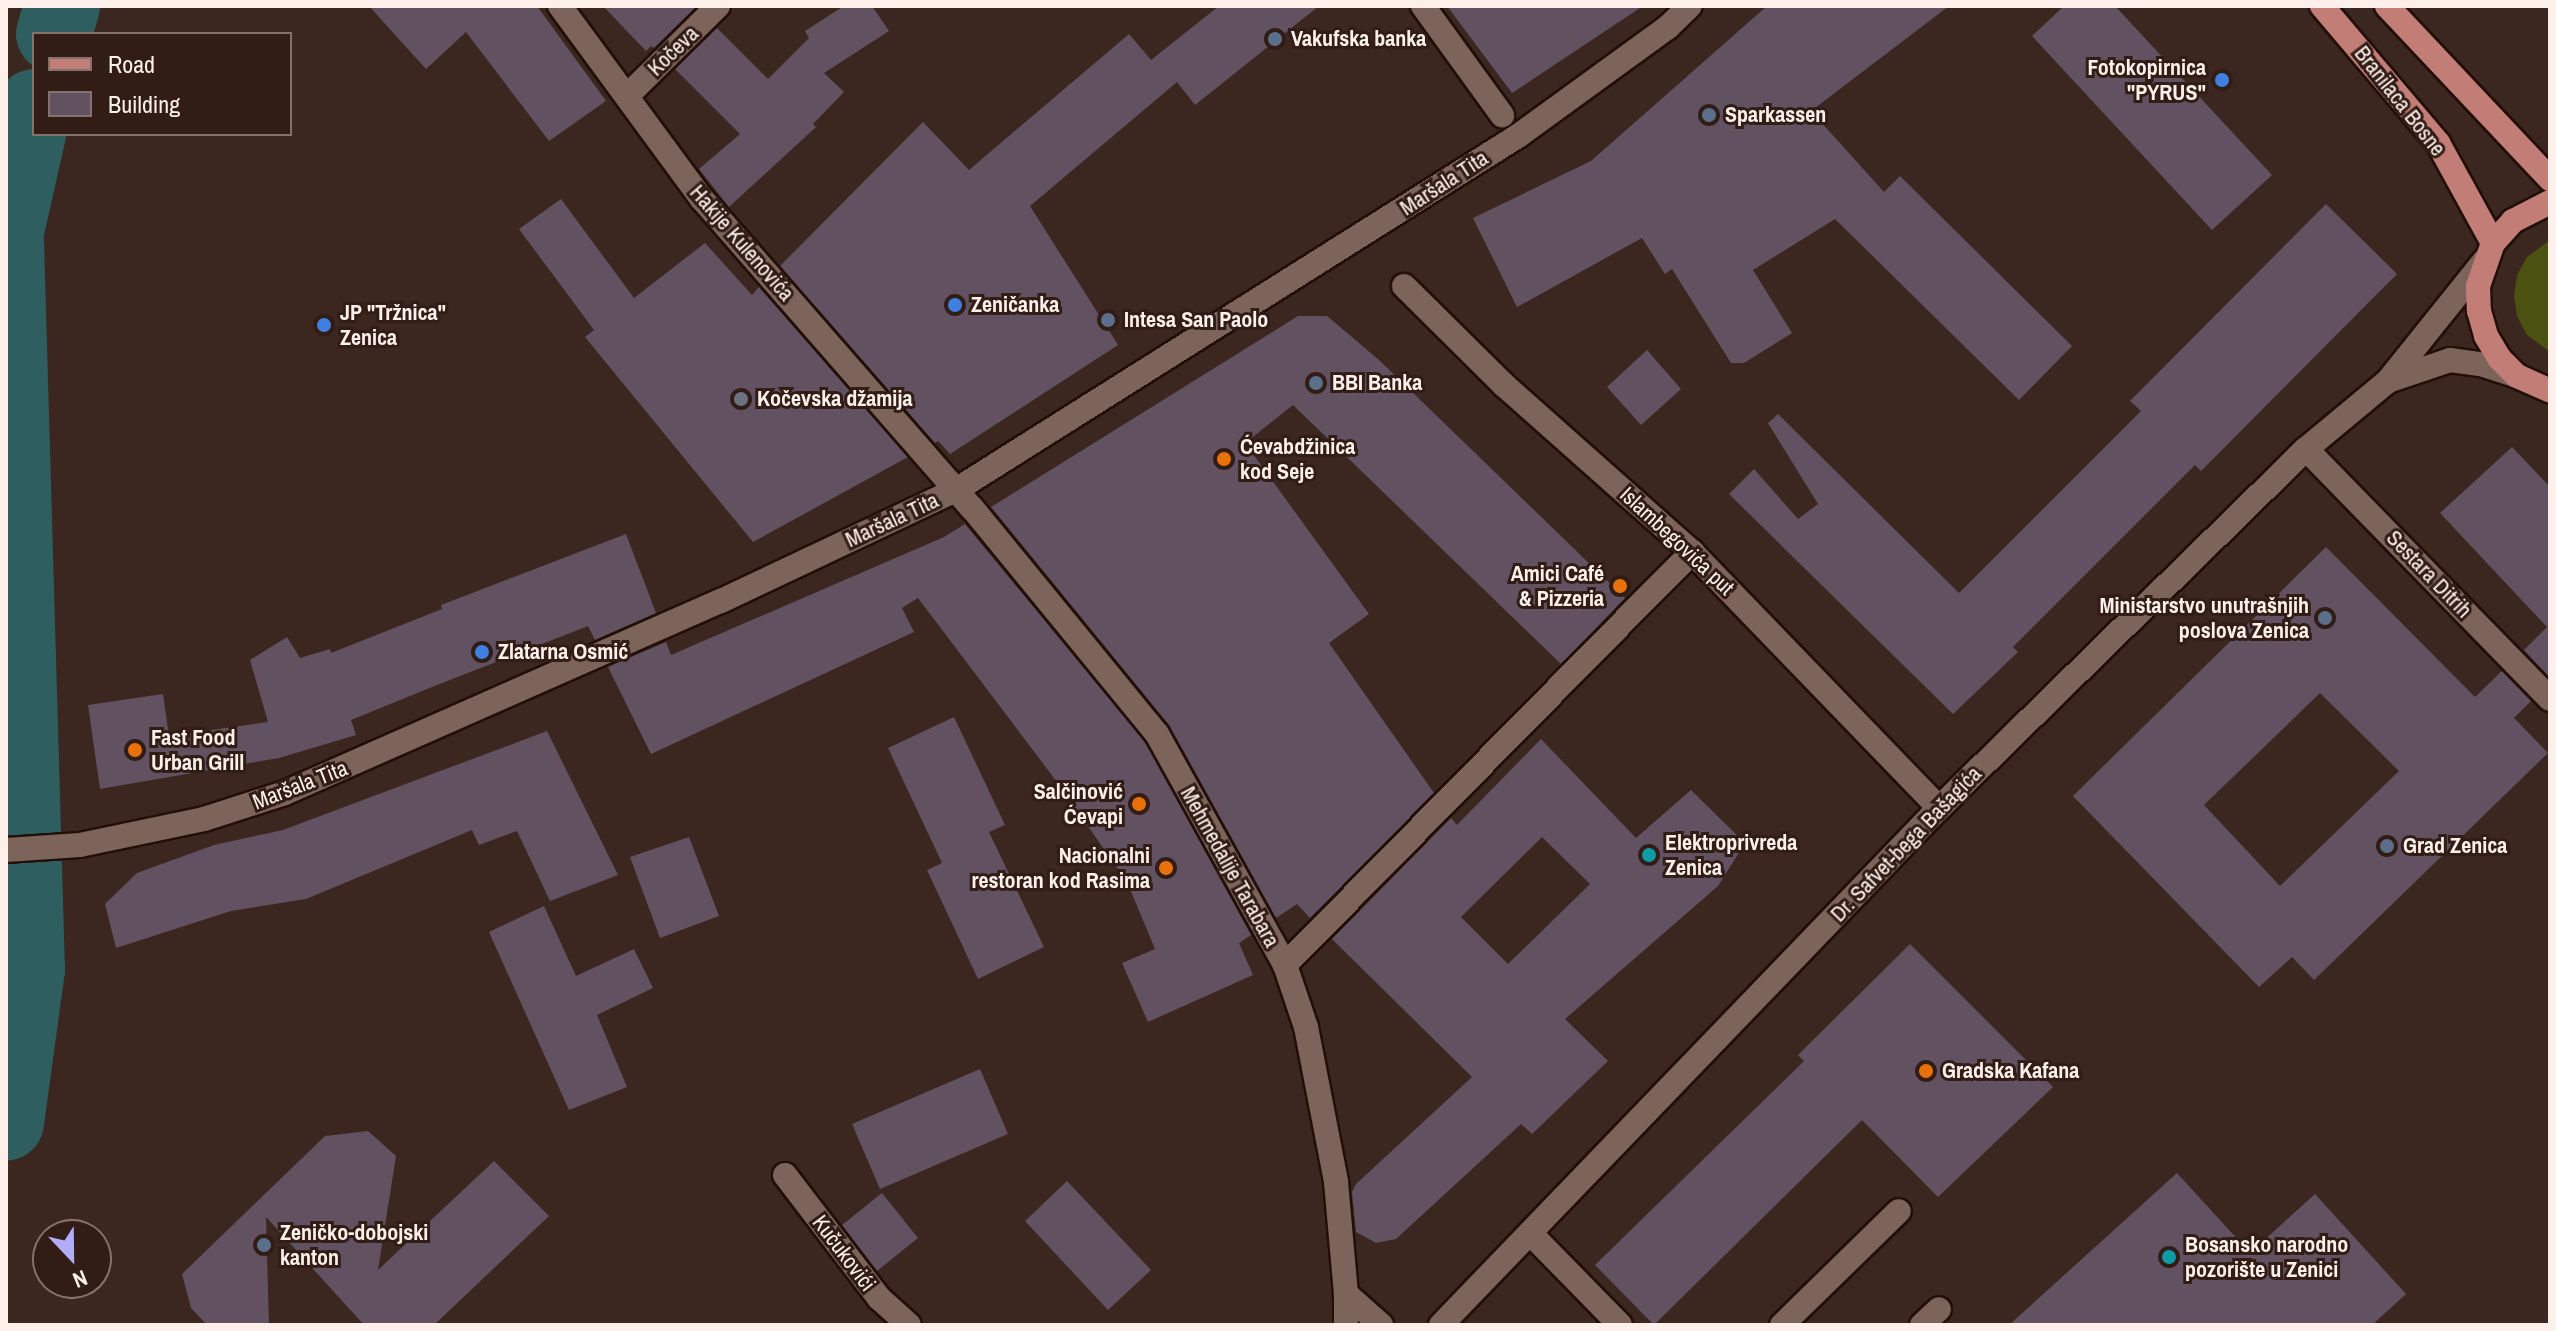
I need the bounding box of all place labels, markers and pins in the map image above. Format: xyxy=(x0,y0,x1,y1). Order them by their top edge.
place label: Vakufska banka xyxy=(1291,26,1426,52)
marker: Vakufska banka xyxy=(1266,30,1284,48)
place label: Fotokopirnica "PYRUS" xyxy=(2088,54,2206,106)
marker: Fotokopirnica "PYRUS" xyxy=(2213,71,2231,89)
place label: Sparkassen xyxy=(1725,102,1826,128)
marker: Sparkassen xyxy=(1700,106,1718,124)
place label: Zeničanka xyxy=(971,292,1059,318)
marker: Zeničanka xyxy=(946,296,964,314)
place label: JP "Tržnica" Zenica xyxy=(340,299,446,350)
place label: Intesa San Paolo xyxy=(1124,307,1268,333)
marker: Intesa San Paolo xyxy=(1099,311,1117,329)
marker: JP "Tržnica" Zenica xyxy=(315,316,333,334)
place label: BBI Banka xyxy=(1332,370,1422,396)
marker: BBI Banka xyxy=(1307,374,1325,392)
place label: Kočevska džamija xyxy=(757,386,912,412)
marker: Kočevska džamija xyxy=(732,390,750,408)
place label: Ćevabdžinica kod Seje xyxy=(1240,433,1355,484)
marker: Ćevabdžinica kod Seje xyxy=(1215,450,1233,468)
place label: Amici Café & Pizzeria xyxy=(1511,560,1604,612)
marker: Amici Café & Pizzeria xyxy=(1611,577,1629,595)
place label: Ministarstvo unutrašnjih poslova Zenica xyxy=(2099,592,2309,644)
marker: Ministarstvo unutrašnjih poslova Zenica xyxy=(2316,609,2334,627)
place label: Zlatarna Osmić xyxy=(498,639,628,665)
marker: Zlatarna Osmić xyxy=(473,643,491,661)
place label: Fast Food Urban Grill xyxy=(151,724,244,776)
marker: Fast Food Urban Grill xyxy=(126,741,144,759)
place label: Salčinović Ćevapi xyxy=(1034,778,1123,830)
marker: Salčinović Ćevapi xyxy=(1130,795,1148,813)
place label: Elektroprivreda Zenica xyxy=(1665,829,1797,880)
place label: Grad Zenica xyxy=(2403,833,2507,859)
marker: Grad Zenica xyxy=(2378,837,2396,855)
place label: Nacionalni restoran kod Rasima xyxy=(972,842,1150,894)
marker: Elektroprivreda Zenica xyxy=(1640,846,1658,864)
marker: Nacionalni restoran kod Rasima xyxy=(1157,859,1175,877)
place label: Gradska Kafana xyxy=(1942,1058,2079,1084)
marker: Gradska Kafana xyxy=(1917,1062,1935,1080)
place label: Zeničko-dobojski kanton xyxy=(280,1219,428,1270)
place label: Bosansko narodno pozorište u Zenici xyxy=(2185,1231,2348,1282)
marker: Zeničko-dobojski kanton xyxy=(255,1236,273,1254)
marker: Bosansko narodno pozorište u Zenici xyxy=(2160,1248,2178,1266)

